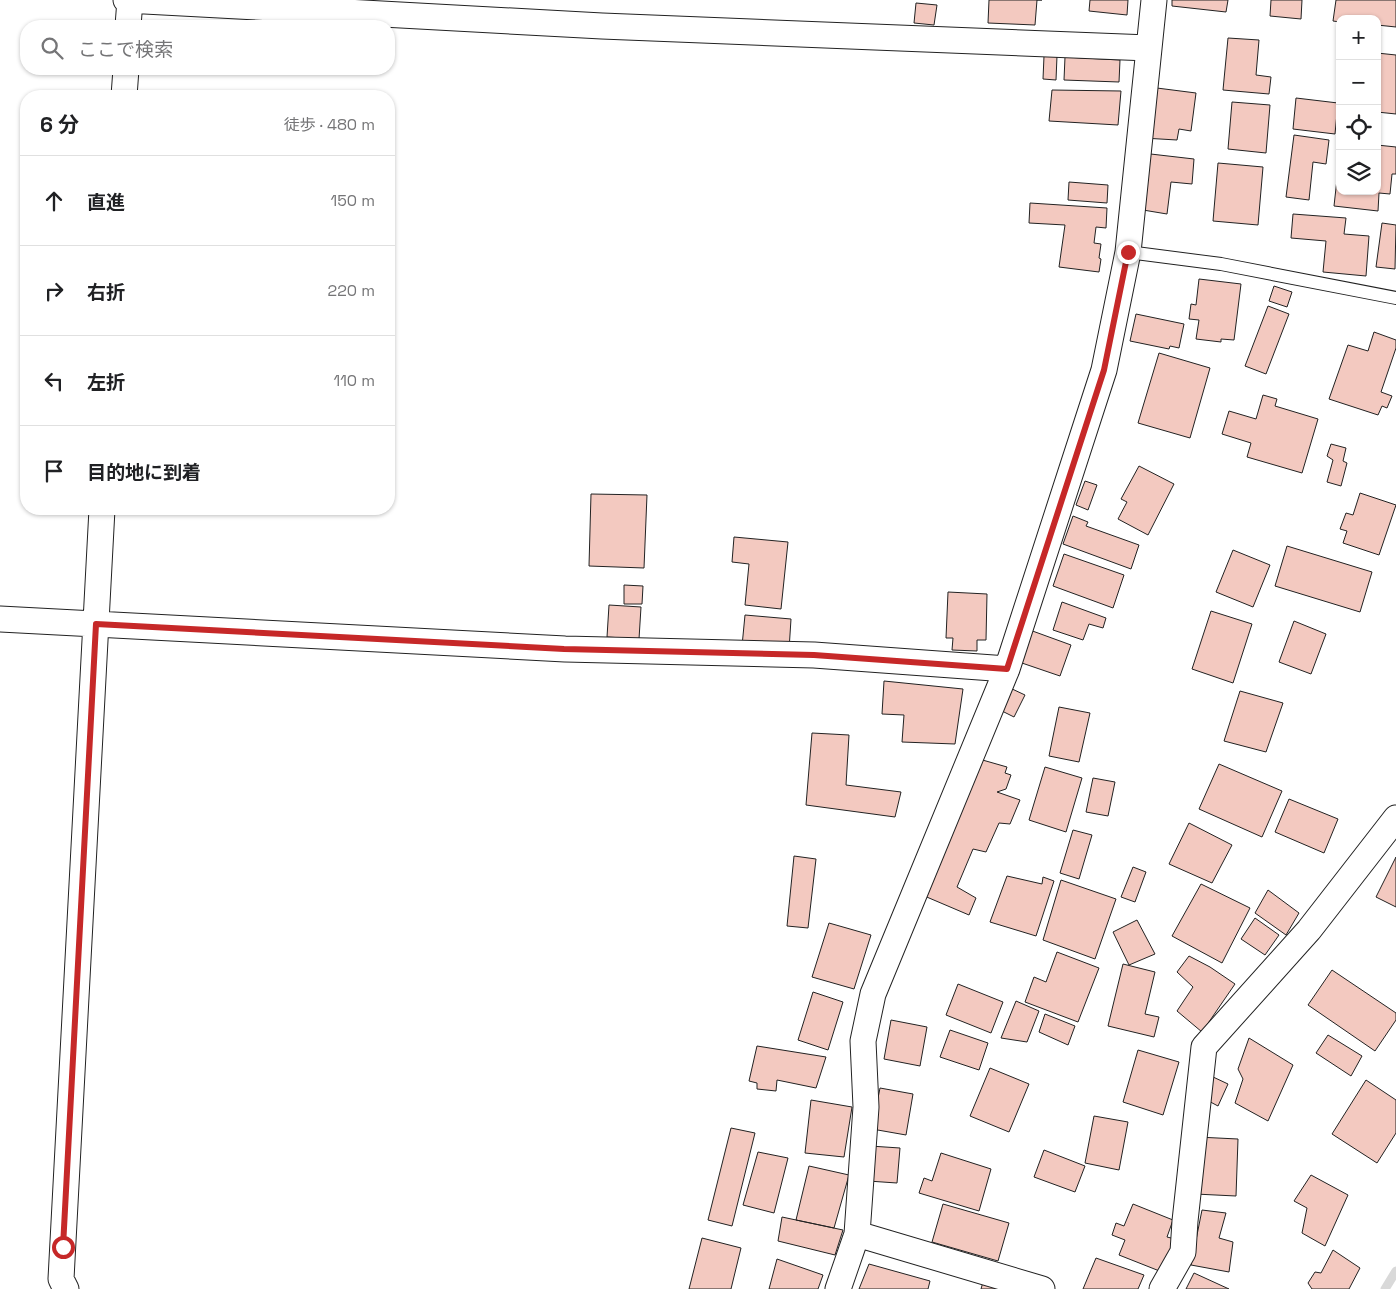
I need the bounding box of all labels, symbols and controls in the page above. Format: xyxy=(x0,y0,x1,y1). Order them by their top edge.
map controls xyxy=(1336,15,1381,195)
button: + xyxy=(1336,15,1381,60)
search box xyxy=(20,20,395,75)
icon: search xyxy=(38,34,66,62)
text: ここで検索 xyxy=(78,37,173,62)
button: − xyxy=(1336,60,1381,105)
button: locate xyxy=(1336,105,1381,150)
text: 6 分 xyxy=(40,111,79,138)
text: 徒歩 · 480 m xyxy=(284,114,375,135)
button: layers xyxy=(1336,150,1381,195)
icon: ahead xyxy=(40,187,68,215)
text: 直進 xyxy=(87,190,125,215)
text: 150 m xyxy=(331,190,375,211)
route end xyxy=(1117,241,1140,264)
icon: right xyxy=(40,277,68,305)
text: 右折 xyxy=(87,280,125,305)
text: 220 m xyxy=(328,280,375,301)
icon: left xyxy=(40,367,68,395)
text: 左折 xyxy=(87,370,125,395)
text: 110 m xyxy=(333,370,375,391)
icon: arrive xyxy=(40,457,68,485)
text: 目的地に到着 xyxy=(87,460,201,485)
route start xyxy=(52,1236,75,1259)

